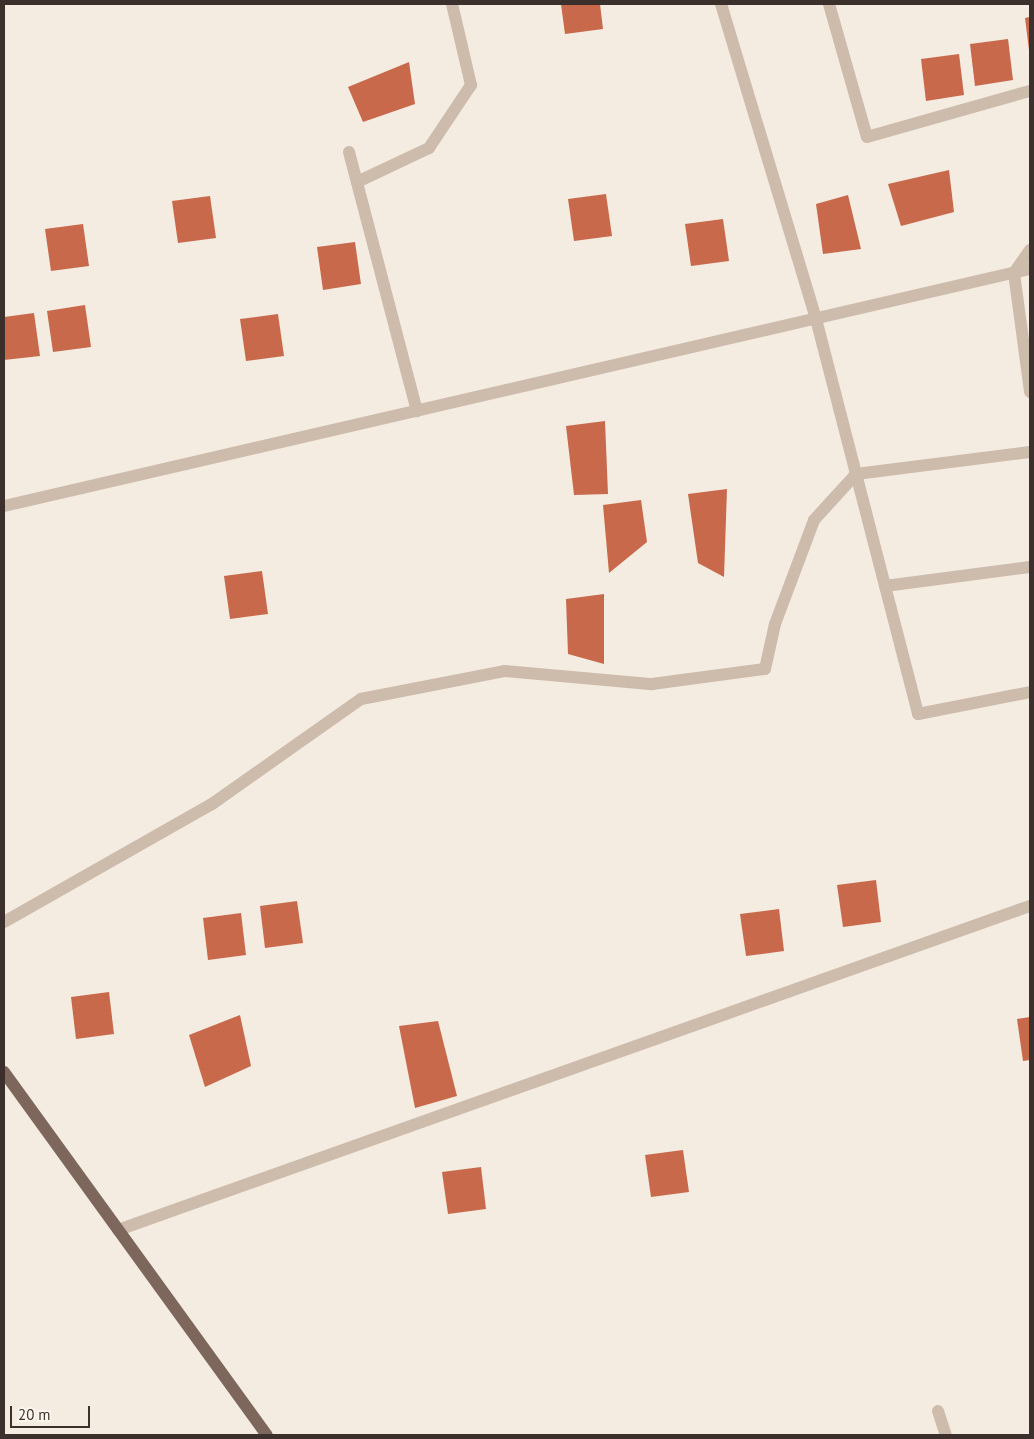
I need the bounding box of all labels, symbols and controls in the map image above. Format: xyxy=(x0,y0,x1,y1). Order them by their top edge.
scale bar xyxy=(12,1396,92,1428)
text: 20 m xyxy=(18,1405,51,1424)

